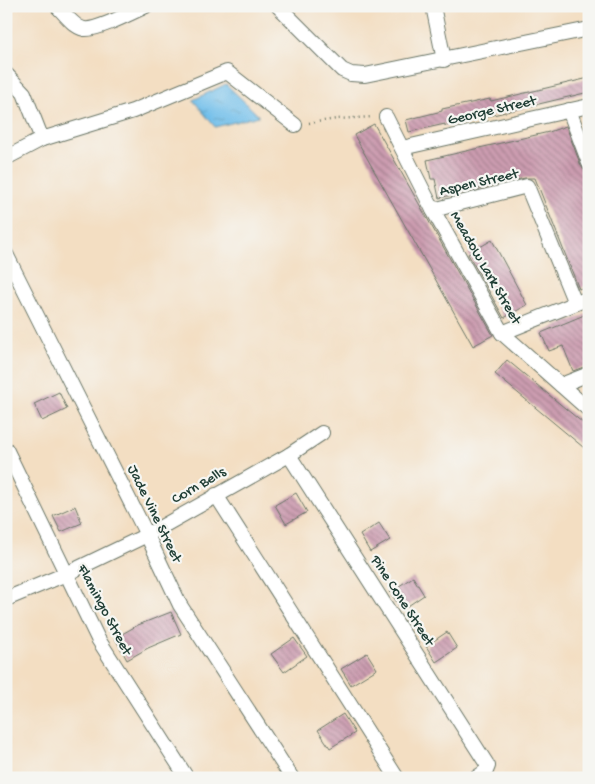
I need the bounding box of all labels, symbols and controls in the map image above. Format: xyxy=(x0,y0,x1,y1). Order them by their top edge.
street label: George Street xyxy=(446,92,540,130)
street label: Aspen Street xyxy=(438,165,522,201)
street label: Meadow Lark Street xyxy=(445,208,526,329)
street label: Jade Vine Street xyxy=(123,462,186,567)
street label: Corn Bells xyxy=(169,463,230,509)
street label: Pine Cone Street xyxy=(366,552,439,651)
street label: Flamingo Street xyxy=(72,561,136,660)

